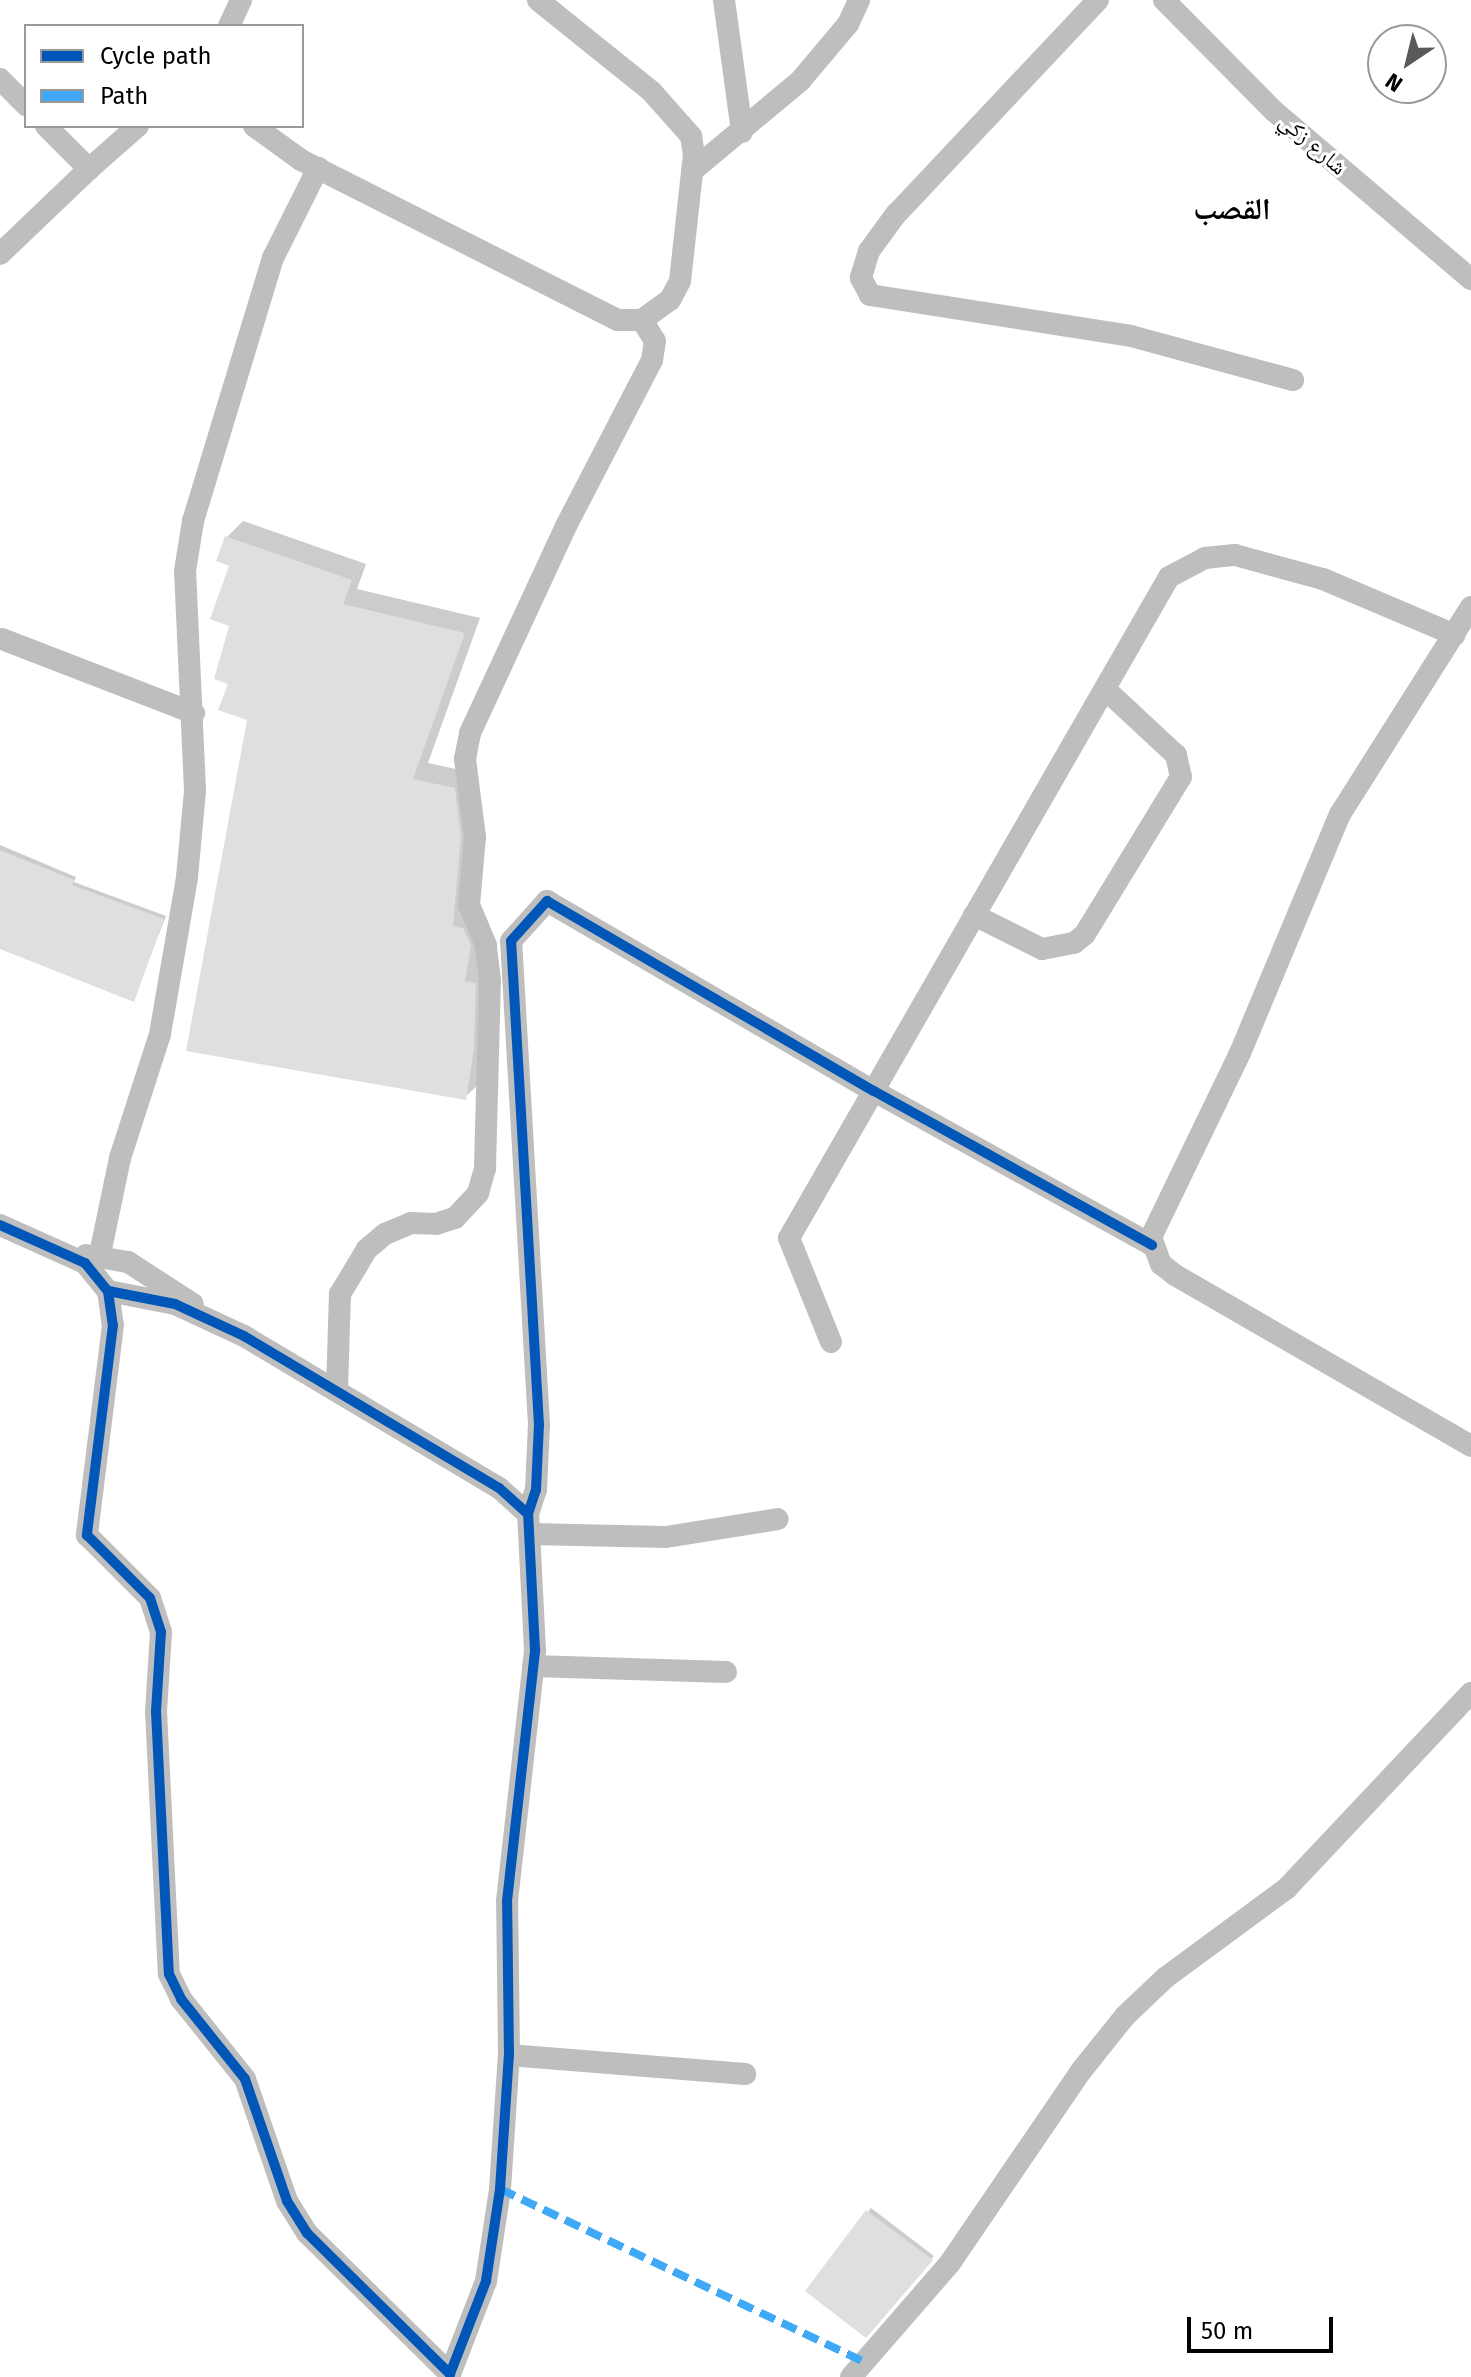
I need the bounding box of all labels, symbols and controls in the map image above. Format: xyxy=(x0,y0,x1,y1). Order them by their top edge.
legend xyxy=(24,24,304,128)
north arrow xyxy=(1367,24,1447,104)
text: Cycle path xyxy=(100,42,212,70)
text: N xyxy=(1380,67,1408,98)
text: Path xyxy=(100,82,148,110)
street label: شارع زكي xyxy=(1274,108,1352,180)
district label: القصب xyxy=(1193,191,1271,227)
scale bar xyxy=(1191,2301,1337,2351)
text: 50 m xyxy=(1201,2317,1253,2345)

